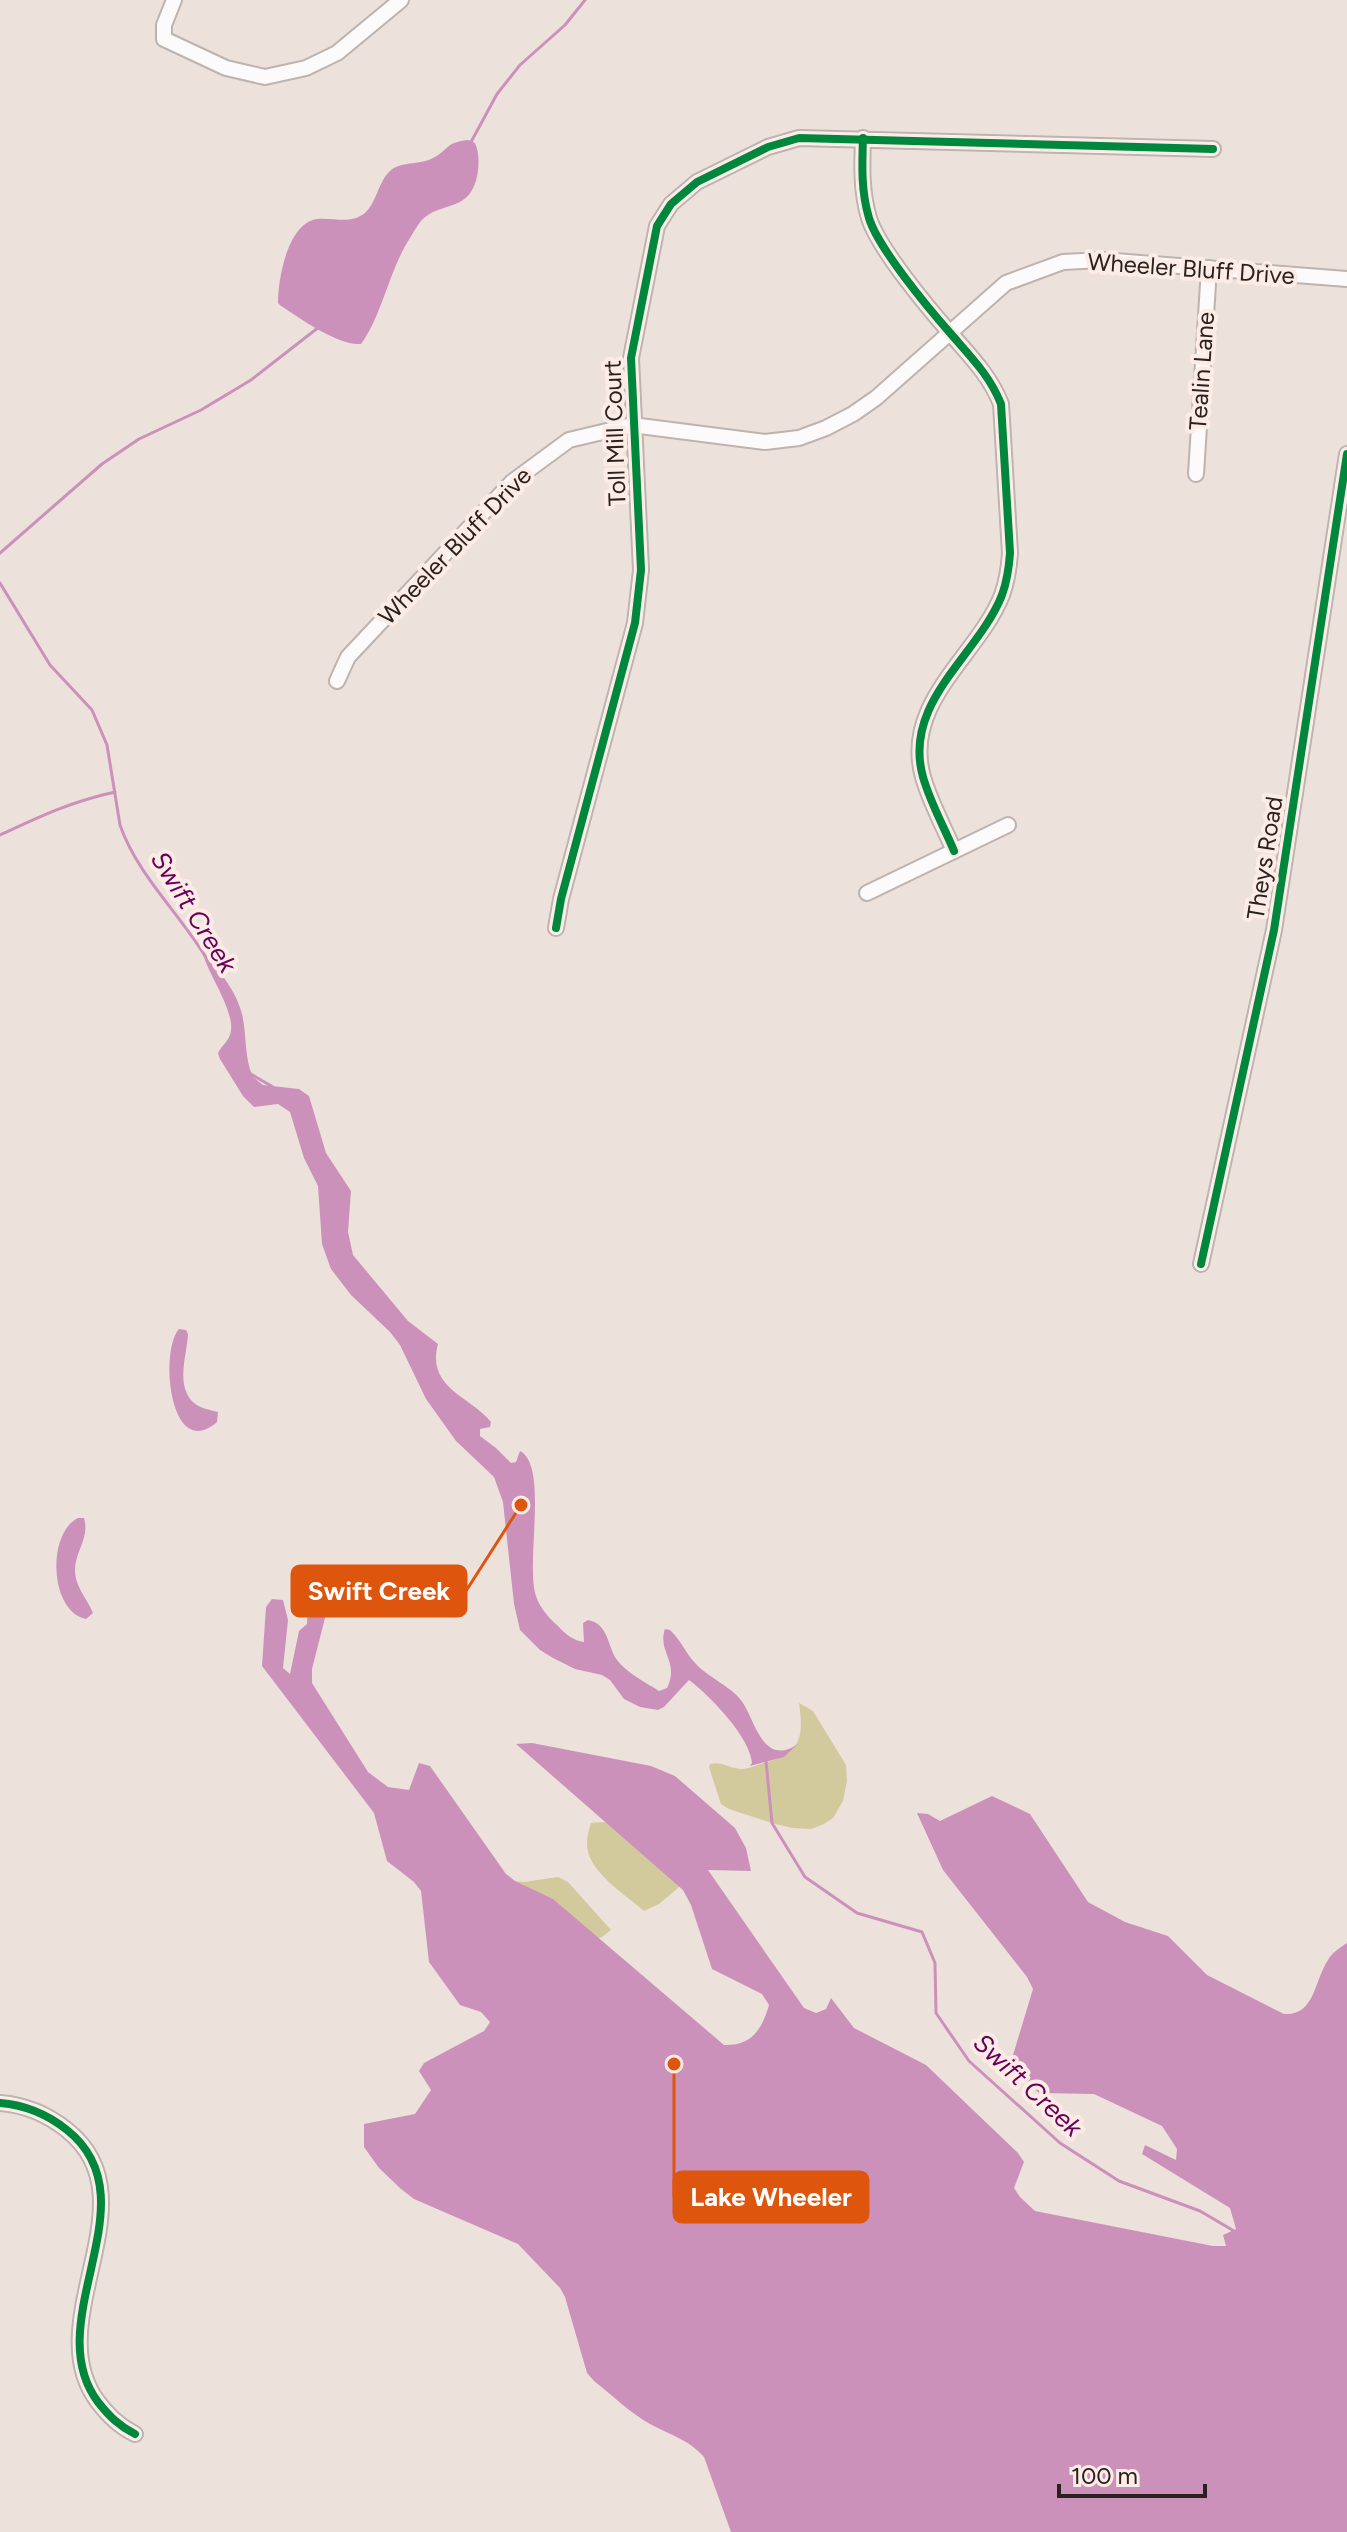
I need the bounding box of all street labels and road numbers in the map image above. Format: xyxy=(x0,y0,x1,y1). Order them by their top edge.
street label: Wheeler Bluff Drive xyxy=(1087,247,1296,290)
street label: Tealin Lane xyxy=(1183,311,1220,431)
street label: Toll Mill Court xyxy=(597,359,632,507)
street label: Wheeler Bluff Drive xyxy=(372,461,537,630)
street label: Theys Road xyxy=(1240,794,1289,922)

